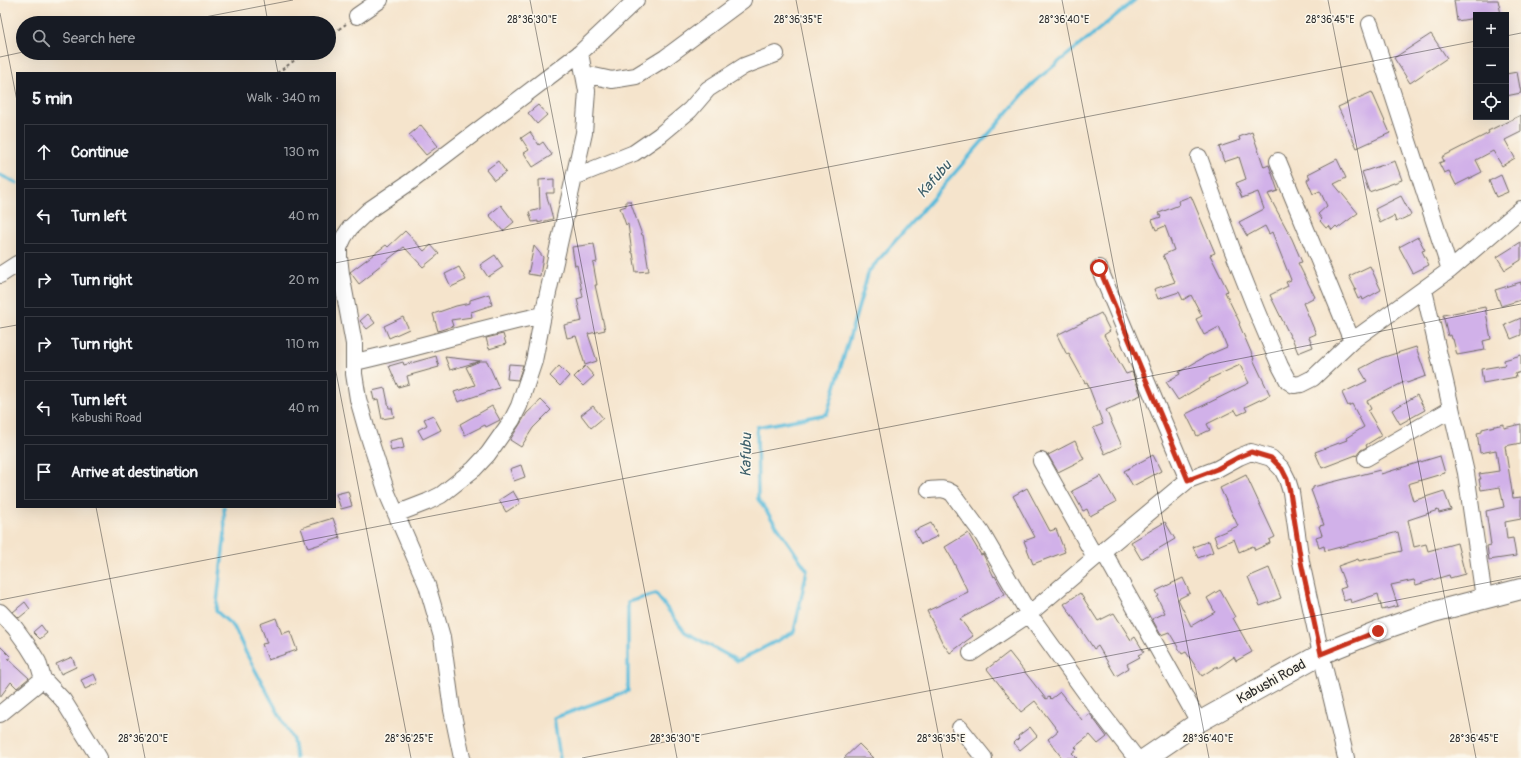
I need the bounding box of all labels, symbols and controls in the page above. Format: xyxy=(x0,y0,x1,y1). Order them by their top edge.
map controls xyxy=(1473,12,1509,120)
button: + xyxy=(1473,12,1509,48)
text: 28°36'30"E xyxy=(507,14,557,26)
text: 28°36'35"E xyxy=(774,14,822,26)
text: 28°36'40"E xyxy=(1039,14,1089,26)
text: 28°36'45"E xyxy=(1306,14,1354,26)
search box xyxy=(16,16,336,60)
icon: search xyxy=(30,27,52,49)
text: Search here xyxy=(62,29,135,48)
button: − xyxy=(1473,48,1509,84)
button: locate xyxy=(1473,84,1509,120)
text: 5 min xyxy=(32,88,72,109)
text: Walk · 340 m xyxy=(246,90,320,106)
icon: ahead xyxy=(33,141,55,163)
text: Continue xyxy=(71,143,129,162)
text: 130 m xyxy=(283,144,319,160)
water label: Kafubu xyxy=(913,155,957,202)
icon: left xyxy=(33,205,55,227)
text: Turn left xyxy=(71,207,127,226)
text: 40 m xyxy=(288,208,319,224)
route start xyxy=(1090,259,1108,277)
icon: right xyxy=(33,269,55,291)
text: Turn right xyxy=(71,271,132,290)
text: 20 m xyxy=(288,272,319,288)
icon: right xyxy=(33,333,55,355)
text: Turn right xyxy=(71,335,132,354)
text: 110 m xyxy=(286,336,319,352)
text: Turn left xyxy=(71,391,127,410)
icon: left xyxy=(33,397,55,419)
text: 40 m xyxy=(288,400,319,416)
text: Kabushi Road xyxy=(71,410,142,426)
water label: Kafubu xyxy=(737,431,756,477)
icon: arrive xyxy=(33,461,55,483)
text: Arrive at destination xyxy=(71,463,198,482)
route end xyxy=(1369,622,1387,640)
street label: Kabushi Road xyxy=(1234,655,1309,707)
text: 28°36'20"E xyxy=(118,733,168,745)
text: 28°36'25"E xyxy=(385,733,433,745)
text: 28°36'30"E xyxy=(650,733,700,745)
text: 28°36'35"E xyxy=(917,733,965,745)
text: 28°36'40"E xyxy=(1183,733,1233,745)
text: 28°36'45"E xyxy=(1450,733,1498,745)

